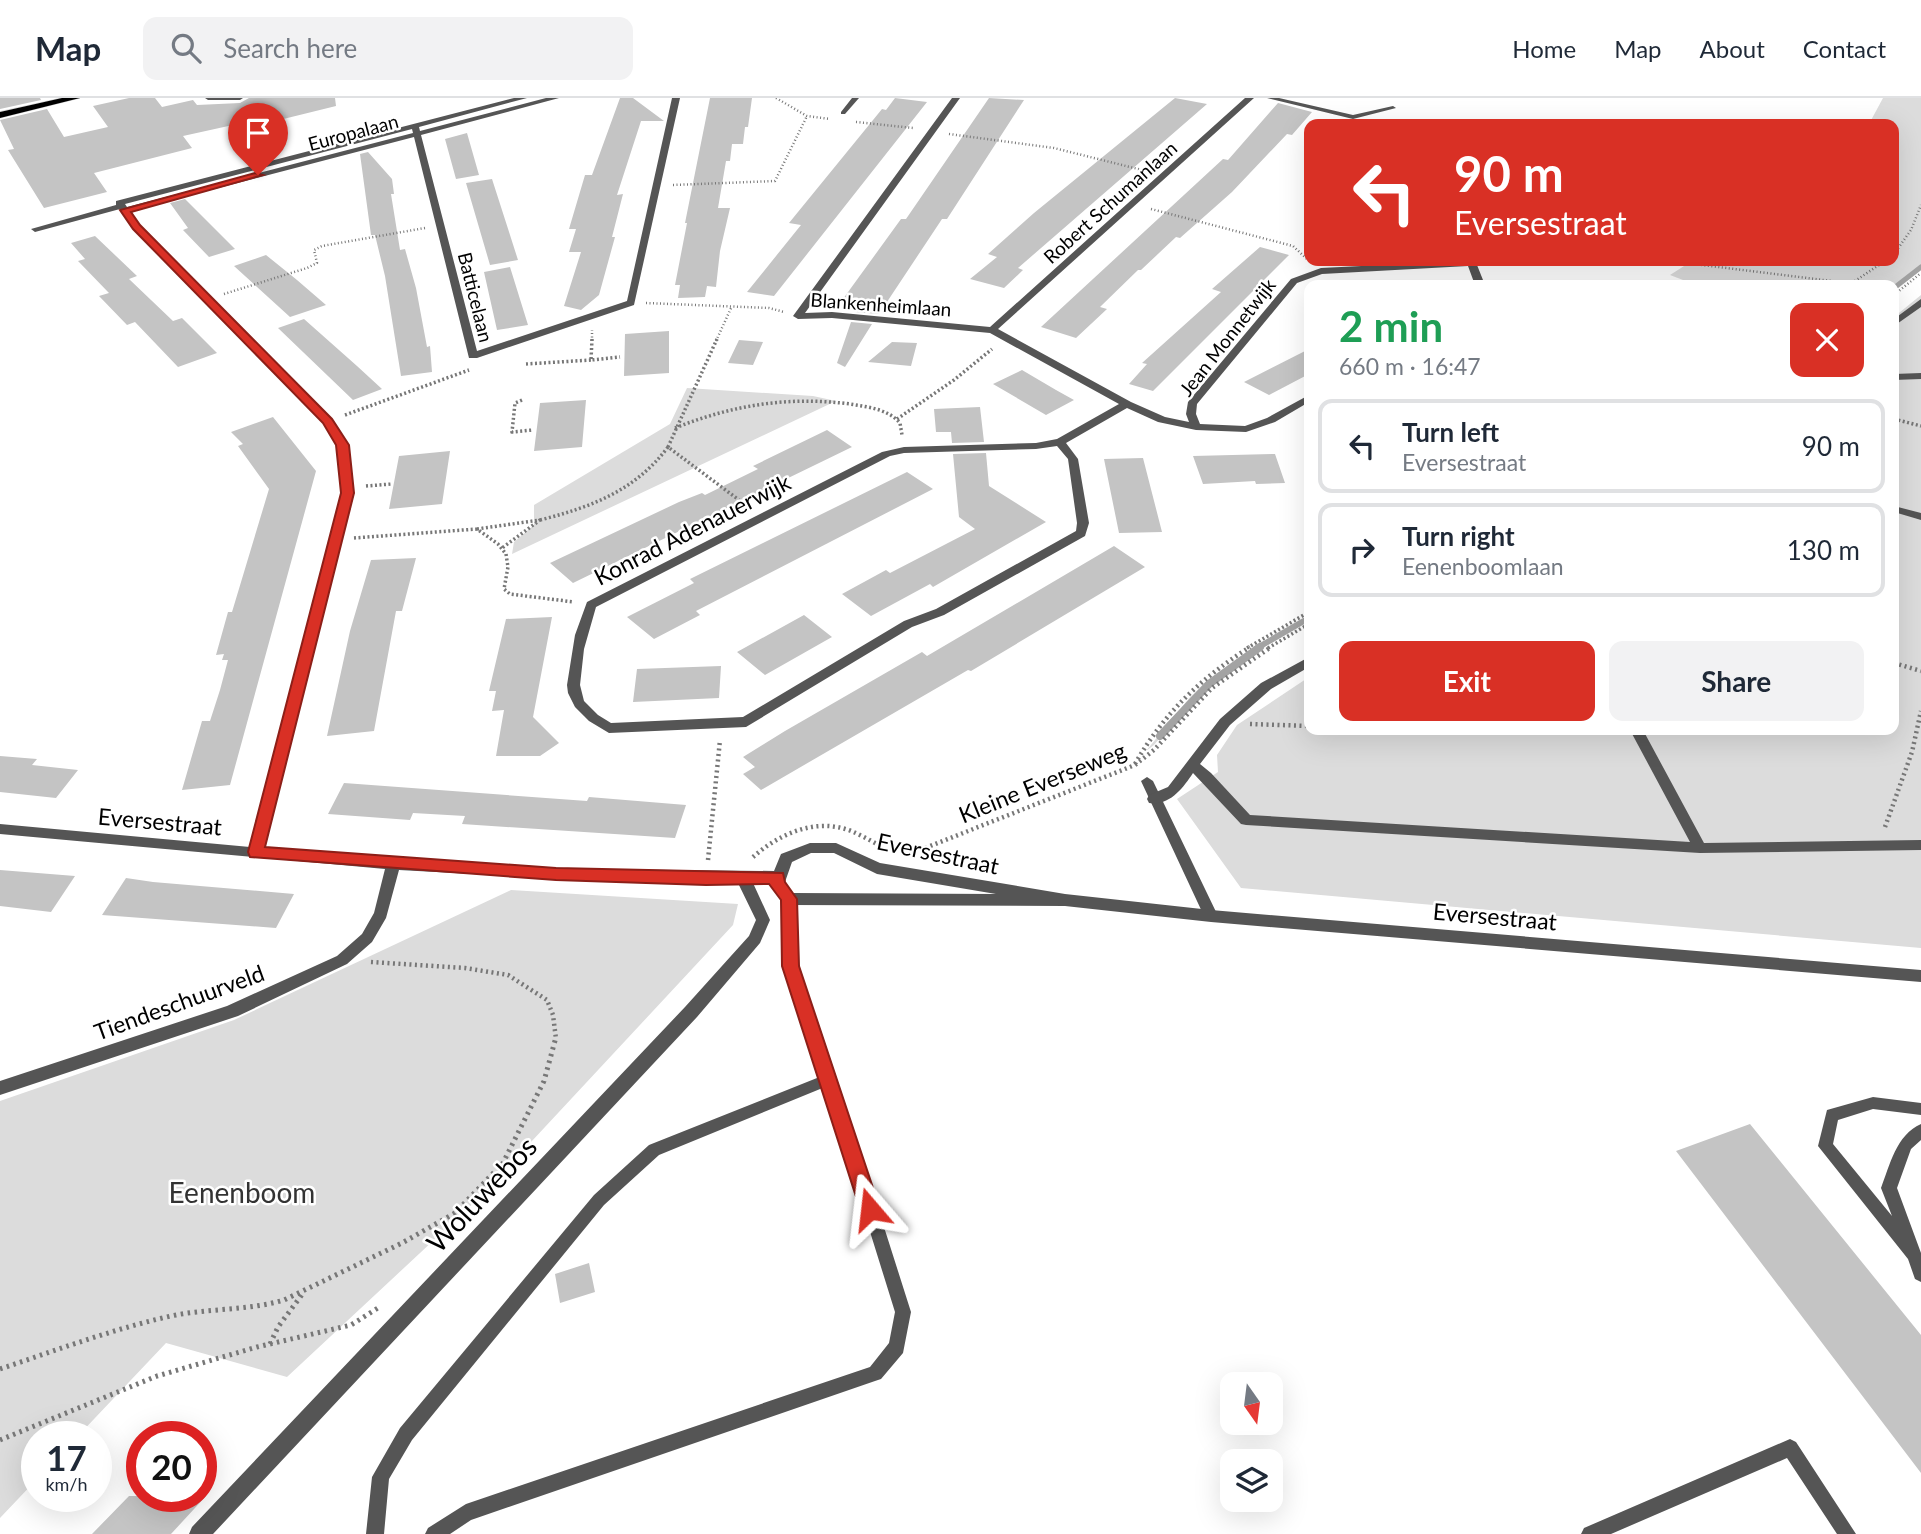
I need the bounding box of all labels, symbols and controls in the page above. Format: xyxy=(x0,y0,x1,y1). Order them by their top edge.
search box xyxy=(143,17,633,80)
text: Map xyxy=(35,28,101,68)
icon: search xyxy=(167,29,205,67)
text: Search here xyxy=(223,32,357,64)
text: Home xyxy=(1512,34,1576,63)
text: Map xyxy=(1614,34,1662,63)
text: About xyxy=(1700,34,1765,63)
text: Contact xyxy=(1803,34,1886,63)
pin xyxy=(228,103,288,175)
street label: Europalaan xyxy=(305,109,401,155)
icon: arrive xyxy=(239,114,277,152)
street label: Robert Schumanlaan xyxy=(1039,136,1181,268)
text: 90 m xyxy=(1454,144,1564,202)
icon: left xyxy=(1339,147,1430,238)
text: Eversestraat xyxy=(1454,203,1627,242)
street label: Batticelaan xyxy=(454,250,498,344)
street label: Jean Monnetwijk xyxy=(1174,274,1280,400)
street label: Blankenheimlaan xyxy=(810,288,952,320)
text: 2 min xyxy=(1339,301,1443,351)
button: close xyxy=(1790,303,1864,377)
text: 660 m · 16:47 xyxy=(1339,352,1481,380)
text: Turn left xyxy=(1402,416,1499,448)
icon: left xyxy=(1343,427,1381,465)
text: 90 m xyxy=(1802,430,1860,462)
text: Eversestraat xyxy=(1402,448,1526,476)
street label: Konrad Adenauerwijk xyxy=(589,467,795,591)
text: Turn right xyxy=(1402,520,1515,552)
icon: right xyxy=(1343,531,1381,569)
text: 130 m xyxy=(1787,534,1860,566)
text: Eenenboomlaan xyxy=(1402,552,1564,580)
button: Exit xyxy=(1339,641,1595,721)
button: Share xyxy=(1609,641,1864,721)
street label: Kleine Everseweg xyxy=(954,736,1130,828)
street label: Eversestraat xyxy=(97,802,224,840)
street label: Eversestraat xyxy=(874,826,1002,880)
street label: Eversestraat xyxy=(1432,897,1559,935)
street label: Tiendeschuurveld xyxy=(90,958,268,1046)
street label: Woluwebos xyxy=(419,1129,543,1259)
position arrow xyxy=(833,1172,907,1246)
park label: Eenenboom xyxy=(169,1175,315,1209)
north arrow xyxy=(1220,1372,1283,1435)
map controls xyxy=(1220,1372,1283,1512)
speed limit sign: 20 xyxy=(126,1421,217,1512)
text: 17 xyxy=(46,1436,87,1478)
button: layers xyxy=(1220,1449,1283,1512)
text: km/h xyxy=(45,1473,88,1495)

